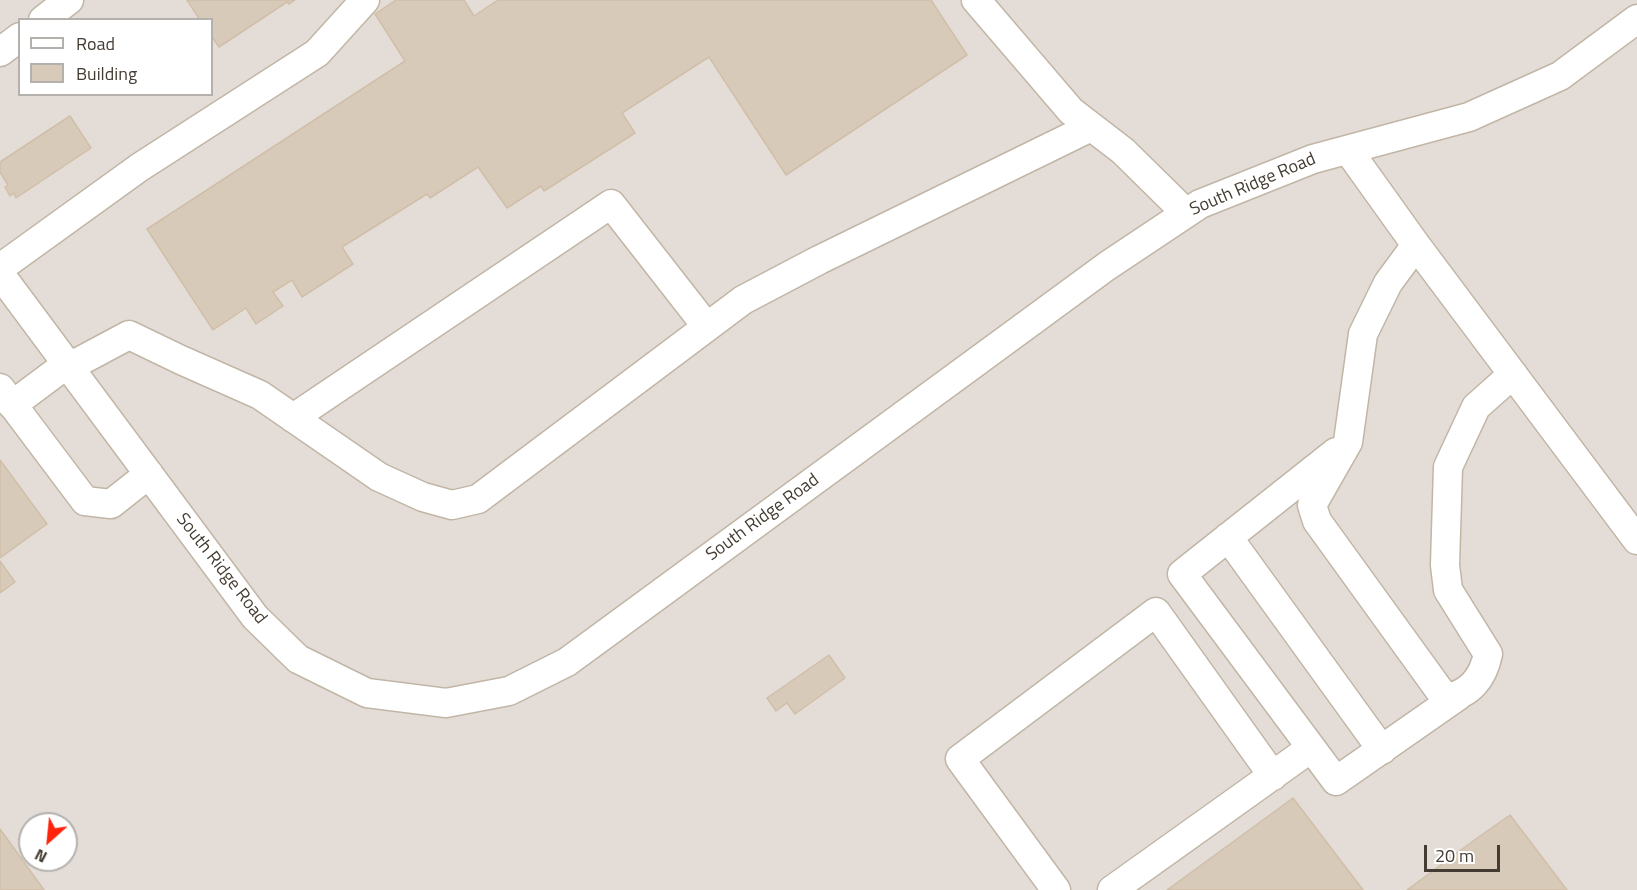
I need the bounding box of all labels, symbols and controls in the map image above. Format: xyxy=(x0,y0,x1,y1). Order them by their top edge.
legend xyxy=(18,18,213,96)
text: Road xyxy=(76,30,115,57)
text: Building xyxy=(76,60,137,87)
street label: South Ridge Road xyxy=(1187,149,1319,221)
street label: South Ridge Road xyxy=(702,470,824,566)
street label: South Ridge Road xyxy=(171,509,271,629)
north arrow xyxy=(18,812,78,872)
scale bar xyxy=(1427,833,1504,871)
text: 20 m xyxy=(1435,842,1474,869)
text: N xyxy=(30,843,51,869)

